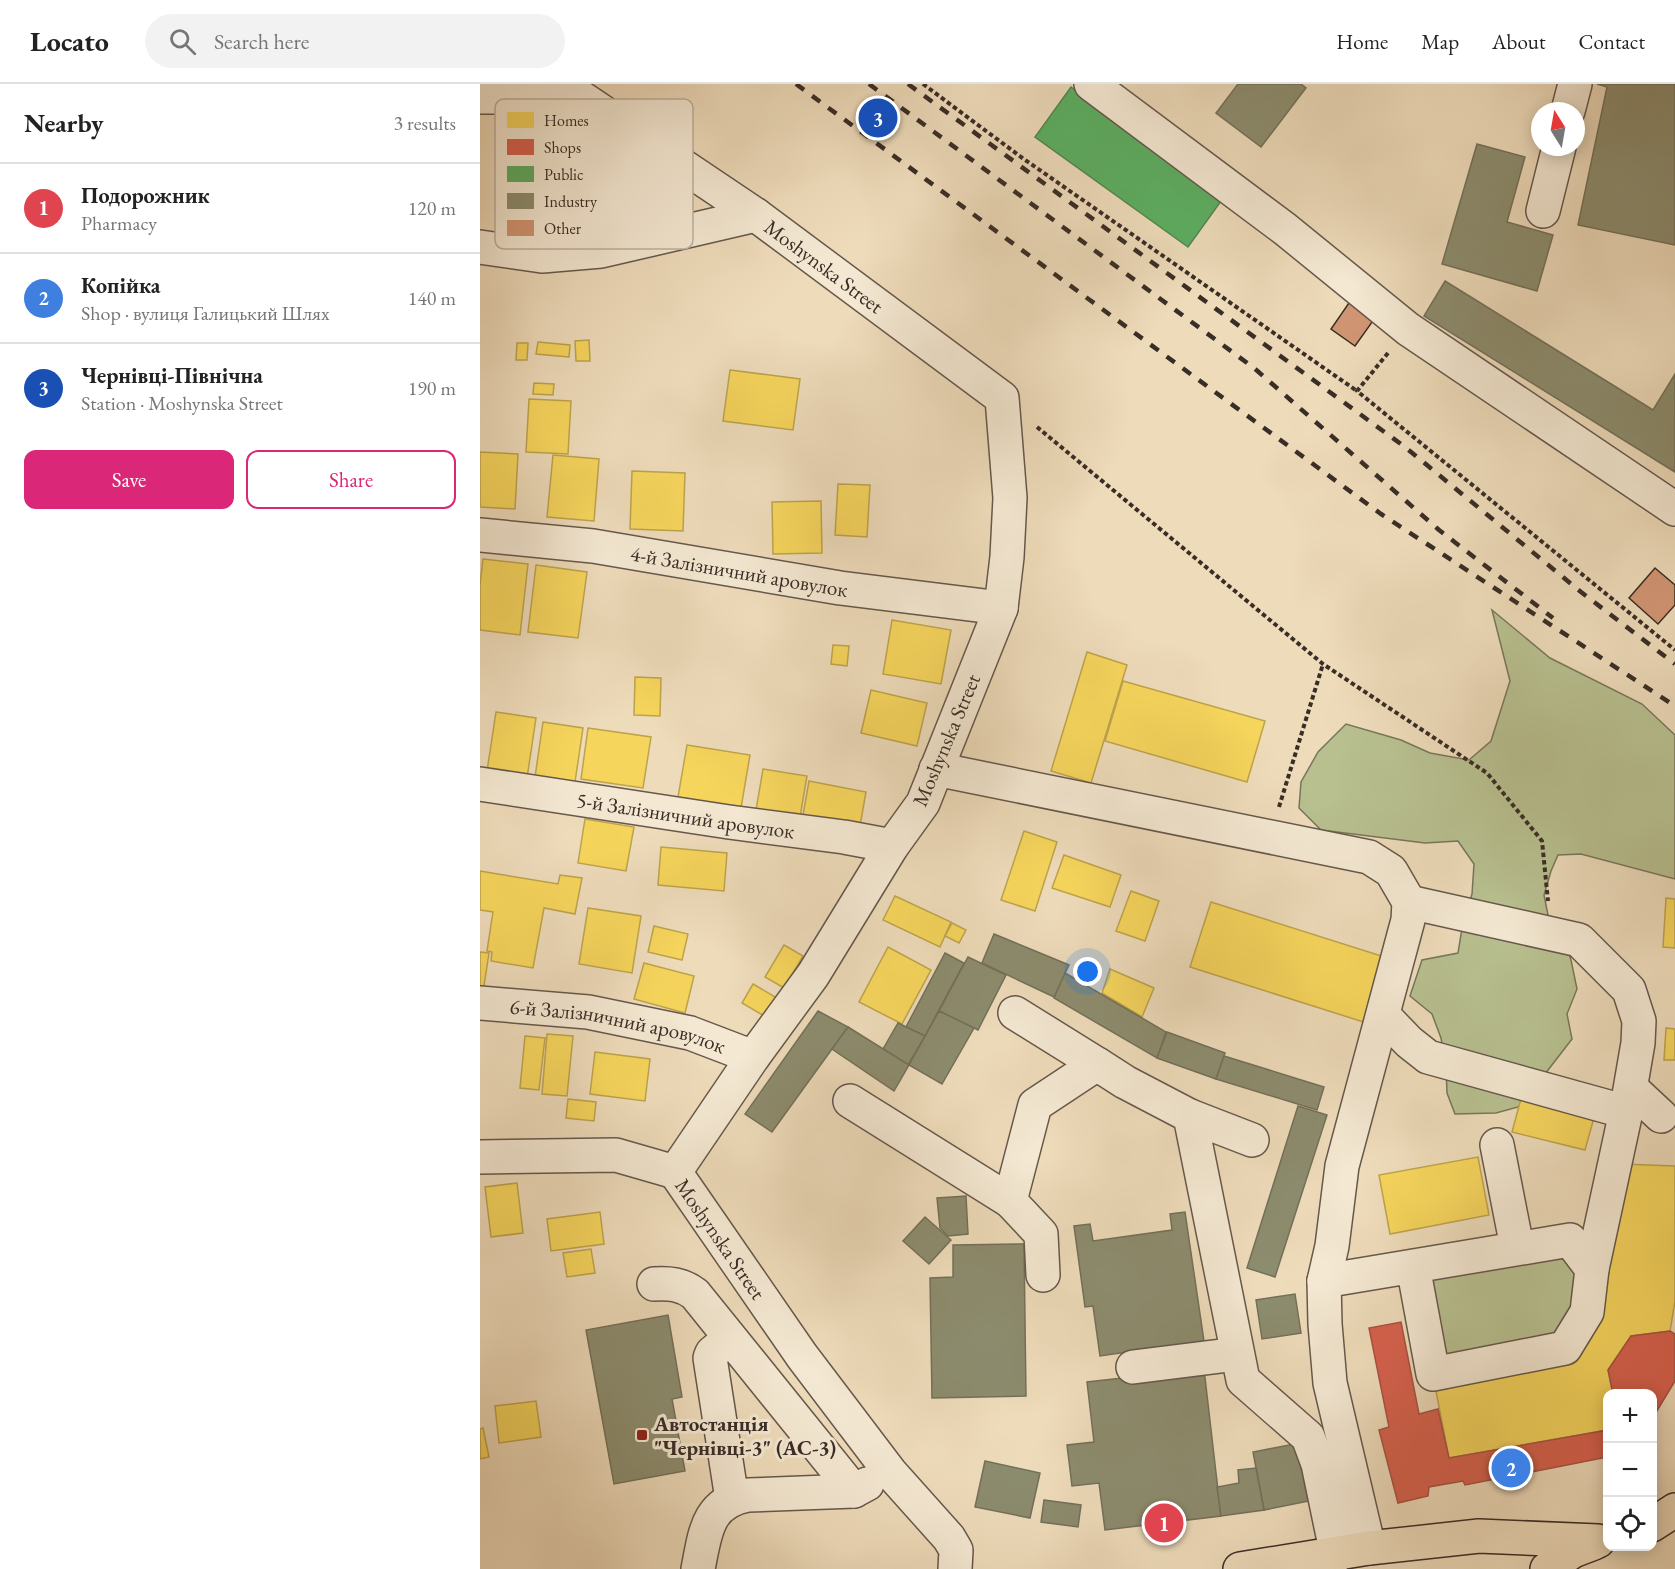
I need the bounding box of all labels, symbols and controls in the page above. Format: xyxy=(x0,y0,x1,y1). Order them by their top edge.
search box xyxy=(145,14,565,68)
text: Locato xyxy=(30,23,109,59)
icon: search xyxy=(166,25,199,58)
text: Search here xyxy=(214,27,309,56)
text: Home xyxy=(1336,28,1388,55)
text: Map xyxy=(1421,28,1459,55)
text: About xyxy=(1492,28,1545,55)
text: Contact xyxy=(1578,28,1645,55)
pin: 3 xyxy=(858,96,898,141)
legend xyxy=(495,99,693,249)
north arrow xyxy=(1531,102,1585,156)
text: Nearby xyxy=(24,106,104,140)
text: 3 results xyxy=(393,110,456,136)
text: Homes xyxy=(544,110,589,131)
text: Shops xyxy=(544,137,581,158)
text: Public xyxy=(544,164,584,185)
text: Подорожник xyxy=(81,181,210,210)
text: Industry xyxy=(544,191,598,212)
text: 1 xyxy=(38,195,49,221)
text: 120 m xyxy=(408,195,456,221)
text: Pharmacy xyxy=(81,210,157,236)
street label: Moshynska Street xyxy=(759,213,889,319)
text: Other xyxy=(544,218,582,239)
text: Копійка xyxy=(81,271,160,300)
text: 2 xyxy=(38,285,49,311)
text: 140 m xyxy=(408,285,456,311)
text: Shop · вулиця Галицький Шлях xyxy=(81,300,330,326)
text: Чернівці-Північна xyxy=(81,361,263,390)
text: 3 xyxy=(38,375,49,401)
text: 190 m xyxy=(408,375,456,401)
text: Station · Moshynska Street xyxy=(81,390,283,416)
button: Save xyxy=(24,450,234,509)
button: Share xyxy=(246,450,456,509)
street label: 4-й Залізничний аровулок xyxy=(629,539,849,602)
street label: Moshynska Street xyxy=(906,669,986,810)
street label: 5-й Залізничний аровулок xyxy=(575,785,796,844)
your location xyxy=(1073,957,1102,986)
street label: 6-й Залізничний аровулок xyxy=(509,992,730,1059)
street label: Moshynska Street xyxy=(670,1173,772,1305)
map controls xyxy=(1603,1389,1657,1551)
button: + xyxy=(1603,1389,1657,1443)
place label: Автостанція "Чернівці-3" (АС-3) xyxy=(653,1410,836,1461)
marker: Автостанція "Чернівці-3" (АС-3) xyxy=(635,1428,649,1442)
button: − xyxy=(1603,1443,1657,1497)
pin: 2 xyxy=(1492,1446,1530,1490)
button: locate xyxy=(1603,1497,1657,1551)
pin: 1 xyxy=(1144,1500,1184,1546)

